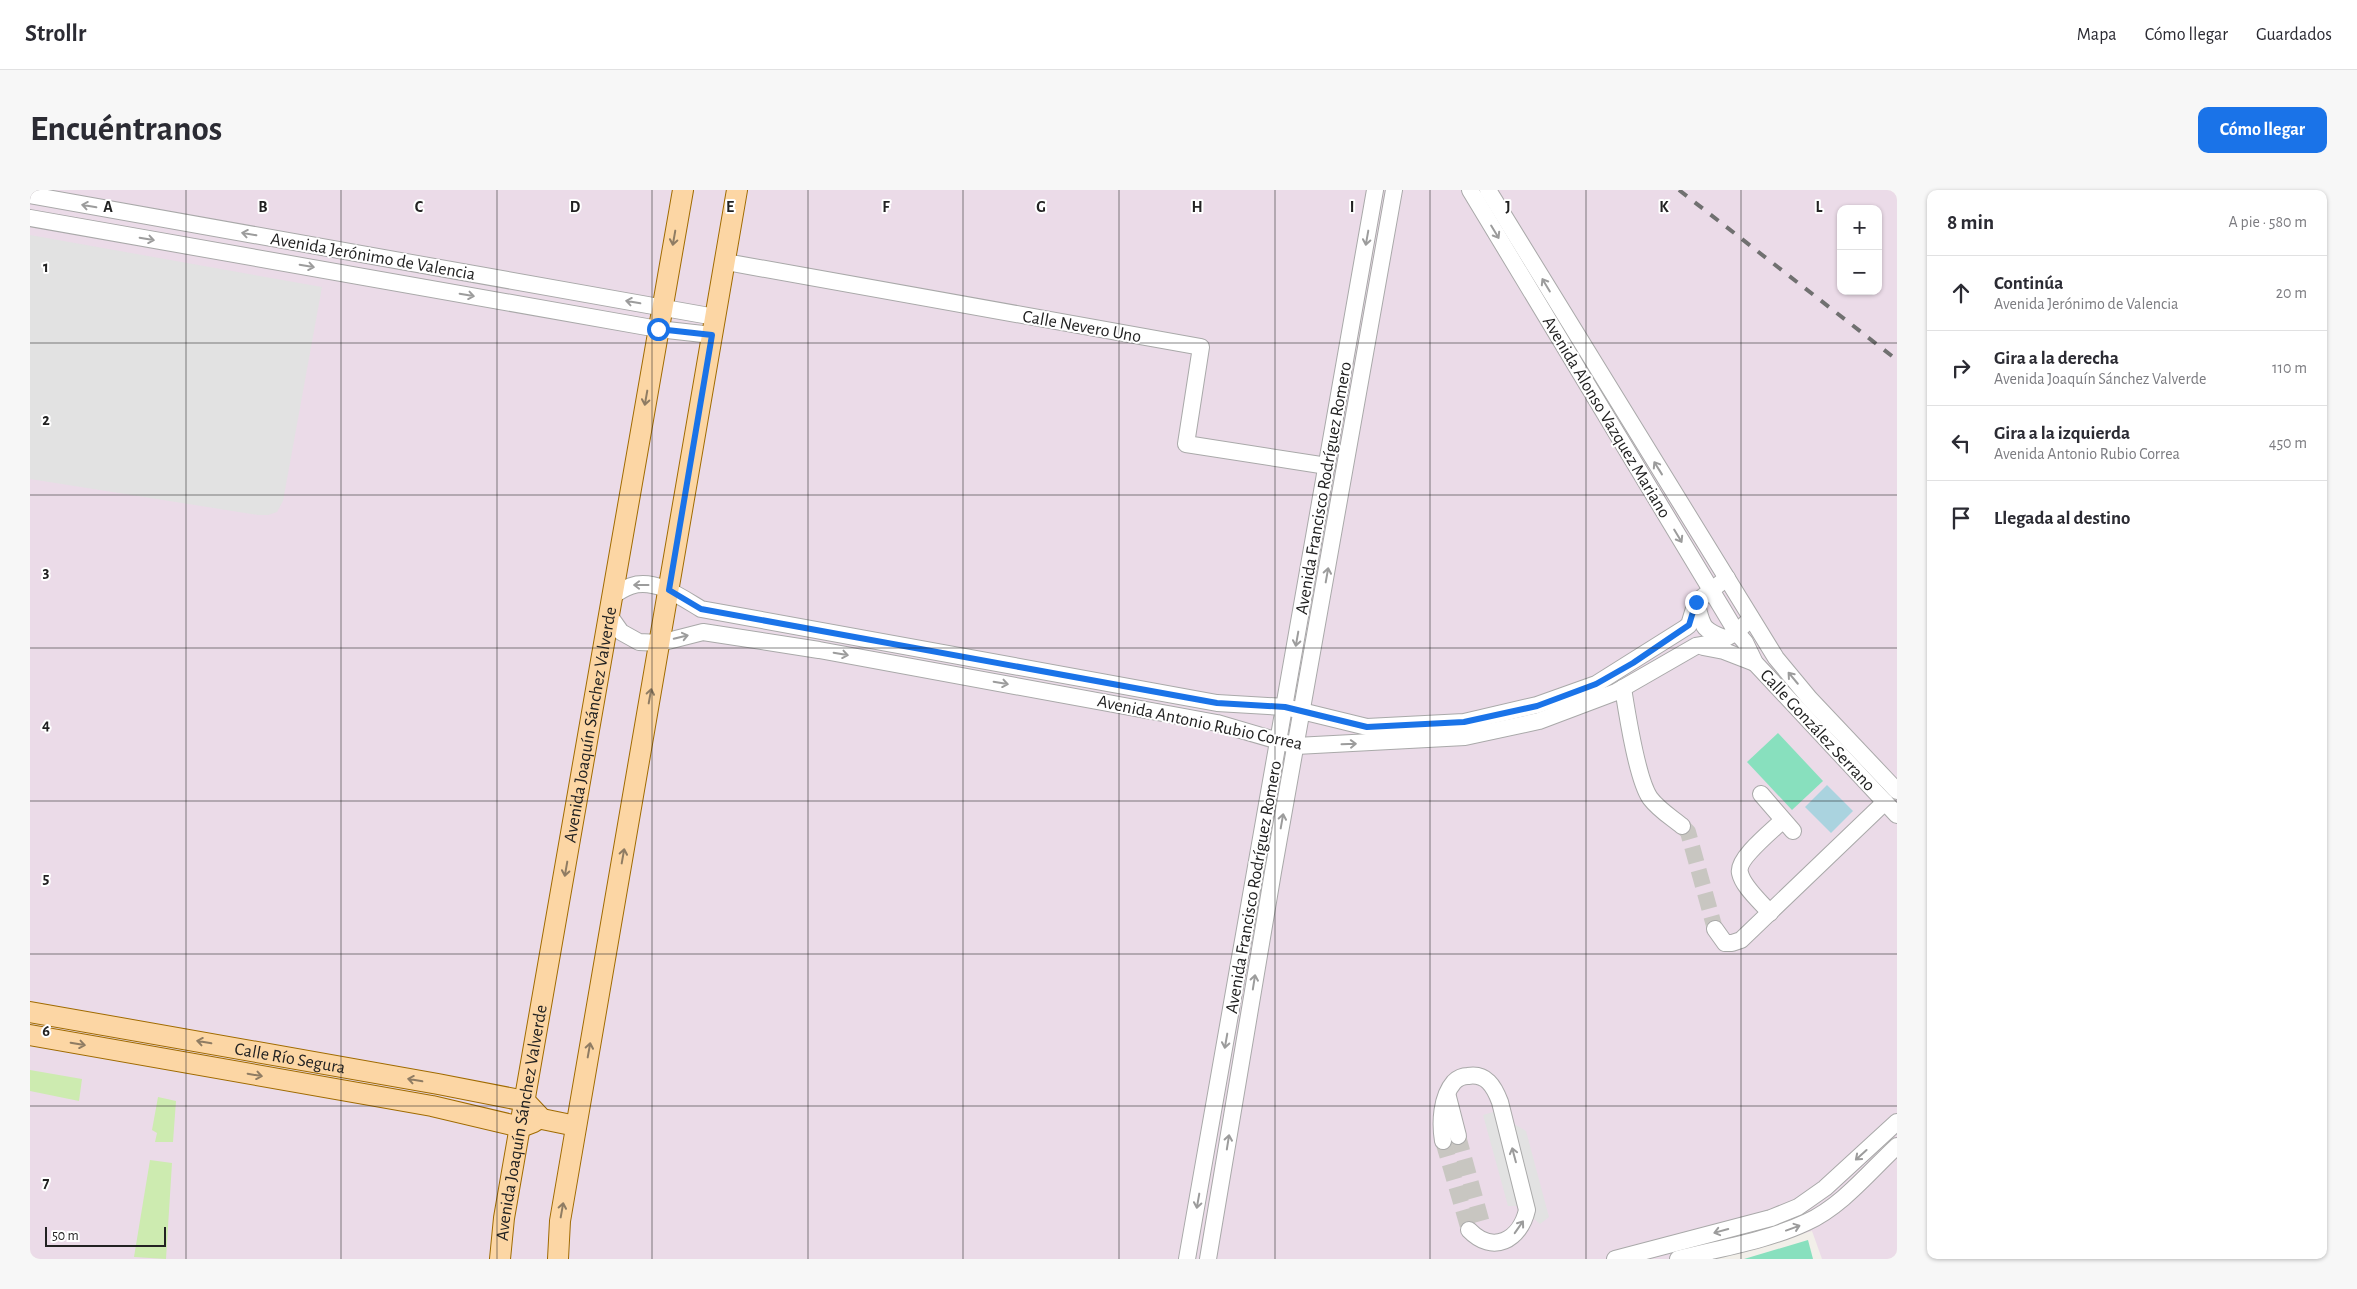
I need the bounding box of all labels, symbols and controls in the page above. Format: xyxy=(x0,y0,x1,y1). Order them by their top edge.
text: Strollr xyxy=(25,22,86,46)
text: Mapa xyxy=(2077,26,2117,44)
text: Cómo llegar xyxy=(2145,26,2228,44)
text: Guardados xyxy=(2256,26,2332,44)
button: Cómo llegar xyxy=(2198,107,2327,153)
text: Encuéntranos xyxy=(30,112,222,147)
text: A xyxy=(103,199,113,215)
text: B xyxy=(258,199,268,215)
text: C xyxy=(415,199,424,215)
text: D xyxy=(570,199,581,215)
text: E xyxy=(726,199,734,215)
text: F xyxy=(882,199,890,215)
text: G xyxy=(1036,199,1046,215)
text: H xyxy=(1191,199,1203,215)
text: I xyxy=(1350,199,1354,215)
text: J xyxy=(1505,199,1511,215)
text: K xyxy=(1659,199,1669,215)
text: L xyxy=(1816,199,1823,215)
one-way arrow xyxy=(81,200,97,210)
map controls xyxy=(1837,205,1882,295)
button: + xyxy=(1837,205,1882,250)
text: 8 min xyxy=(1947,212,1994,233)
text: A pie · 580 m xyxy=(2229,214,2307,230)
one-way arrow xyxy=(1490,224,1500,238)
one-way arrow xyxy=(241,229,257,239)
street label: Avenida Jerónimo de Valencia xyxy=(269,230,477,284)
one-way arrow xyxy=(669,230,679,246)
one-way arrow xyxy=(1362,230,1372,246)
one-way arrow xyxy=(139,234,155,244)
button: − xyxy=(1837,250,1882,295)
text: 1 xyxy=(43,259,49,275)
one-way arrow xyxy=(299,262,315,272)
text: Continúa xyxy=(1994,274,2063,293)
one-way arrow xyxy=(1540,279,1550,293)
icon: ahead xyxy=(1947,279,1975,307)
text: 20 m xyxy=(2276,285,2307,301)
one-way arrow xyxy=(459,290,475,300)
one-way arrow xyxy=(625,296,641,306)
text: Avenida Jerónimo de Valencia xyxy=(1994,296,2178,312)
street label: Calle Nevero Uno xyxy=(1021,308,1143,346)
street label: Avenida Alonso Vazquez Mariano xyxy=(1539,314,1674,522)
route start xyxy=(647,318,670,341)
text: Gira a la derecha xyxy=(1994,349,2119,368)
icon: right xyxy=(1947,354,1975,382)
street label: Avenida Francisco Rodríguez Romero xyxy=(1293,360,1355,616)
text: 110 m xyxy=(2272,360,2307,376)
text: Avenida Joaquín Sánchez Valverde xyxy=(1994,371,2206,387)
one-way arrow xyxy=(641,390,651,406)
text: 2 xyxy=(42,412,50,428)
text: Gira a la izquierda xyxy=(1994,424,2130,443)
icon: left xyxy=(1947,429,1975,457)
text: 450 m xyxy=(2269,435,2307,451)
text: Avenida Antonio Rubio Correa xyxy=(1994,446,2180,462)
one-way arrow xyxy=(1653,462,1663,476)
icon: arrive xyxy=(1947,504,1975,532)
text: Llegada al destino xyxy=(1994,509,2131,528)
one-way arrow xyxy=(1674,528,1684,542)
text: 3 xyxy=(43,564,50,580)
one-way arrow xyxy=(1322,568,1332,584)
one-way arrow xyxy=(633,580,650,590)
route end xyxy=(1685,591,1708,614)
street label: Avenida Joaquín Sánchez Valverde xyxy=(562,605,620,844)
one-way arrow xyxy=(1291,631,1301,647)
one-way arrow xyxy=(673,632,689,641)
one-way arrow xyxy=(833,650,849,660)
street label: Calle González Serrano xyxy=(1756,666,1878,795)
one-way arrow xyxy=(1787,672,1798,685)
one-way arrow xyxy=(993,679,1009,689)
one-way arrow xyxy=(646,688,656,704)
street label: Avenida Antonio Rubio Correa xyxy=(1096,692,1304,754)
text: 4 xyxy=(42,717,50,733)
one-way arrow xyxy=(1341,739,1357,748)
street label: Avenida Francisco Rodríguez Romero xyxy=(1223,759,1285,1015)
one-way arrow xyxy=(1278,814,1287,830)
one-way arrow xyxy=(618,848,628,864)
one-way arrow xyxy=(561,860,571,876)
text: 5 xyxy=(43,870,50,886)
one-way arrow xyxy=(1250,974,1260,990)
street label: Avenida Joaquín Sánchez Valverde xyxy=(494,1003,551,1242)
text: 6 xyxy=(42,1023,50,1039)
one-way arrow xyxy=(1220,1032,1230,1048)
one-way arrow xyxy=(196,1037,212,1047)
one-way arrow xyxy=(70,1039,86,1049)
street label: Calle Río Segura xyxy=(233,1040,347,1077)
one-way arrow xyxy=(585,1043,595,1059)
one-way arrow xyxy=(247,1071,263,1081)
one-way arrow xyxy=(408,1074,424,1084)
one-way arrow xyxy=(1223,1134,1233,1150)
one-way arrow xyxy=(1509,1147,1518,1163)
one-way arrow xyxy=(1854,1149,1867,1161)
text: 7 xyxy=(43,1175,50,1191)
one-way arrow xyxy=(1192,1192,1202,1208)
one-way arrow xyxy=(557,1203,567,1219)
one-way arrow xyxy=(1514,1220,1524,1234)
one-way arrow xyxy=(1784,1223,1800,1232)
scale bar xyxy=(45,1224,166,1247)
one-way arrow xyxy=(1714,1227,1730,1236)
text: 50 m xyxy=(52,1229,79,1243)

